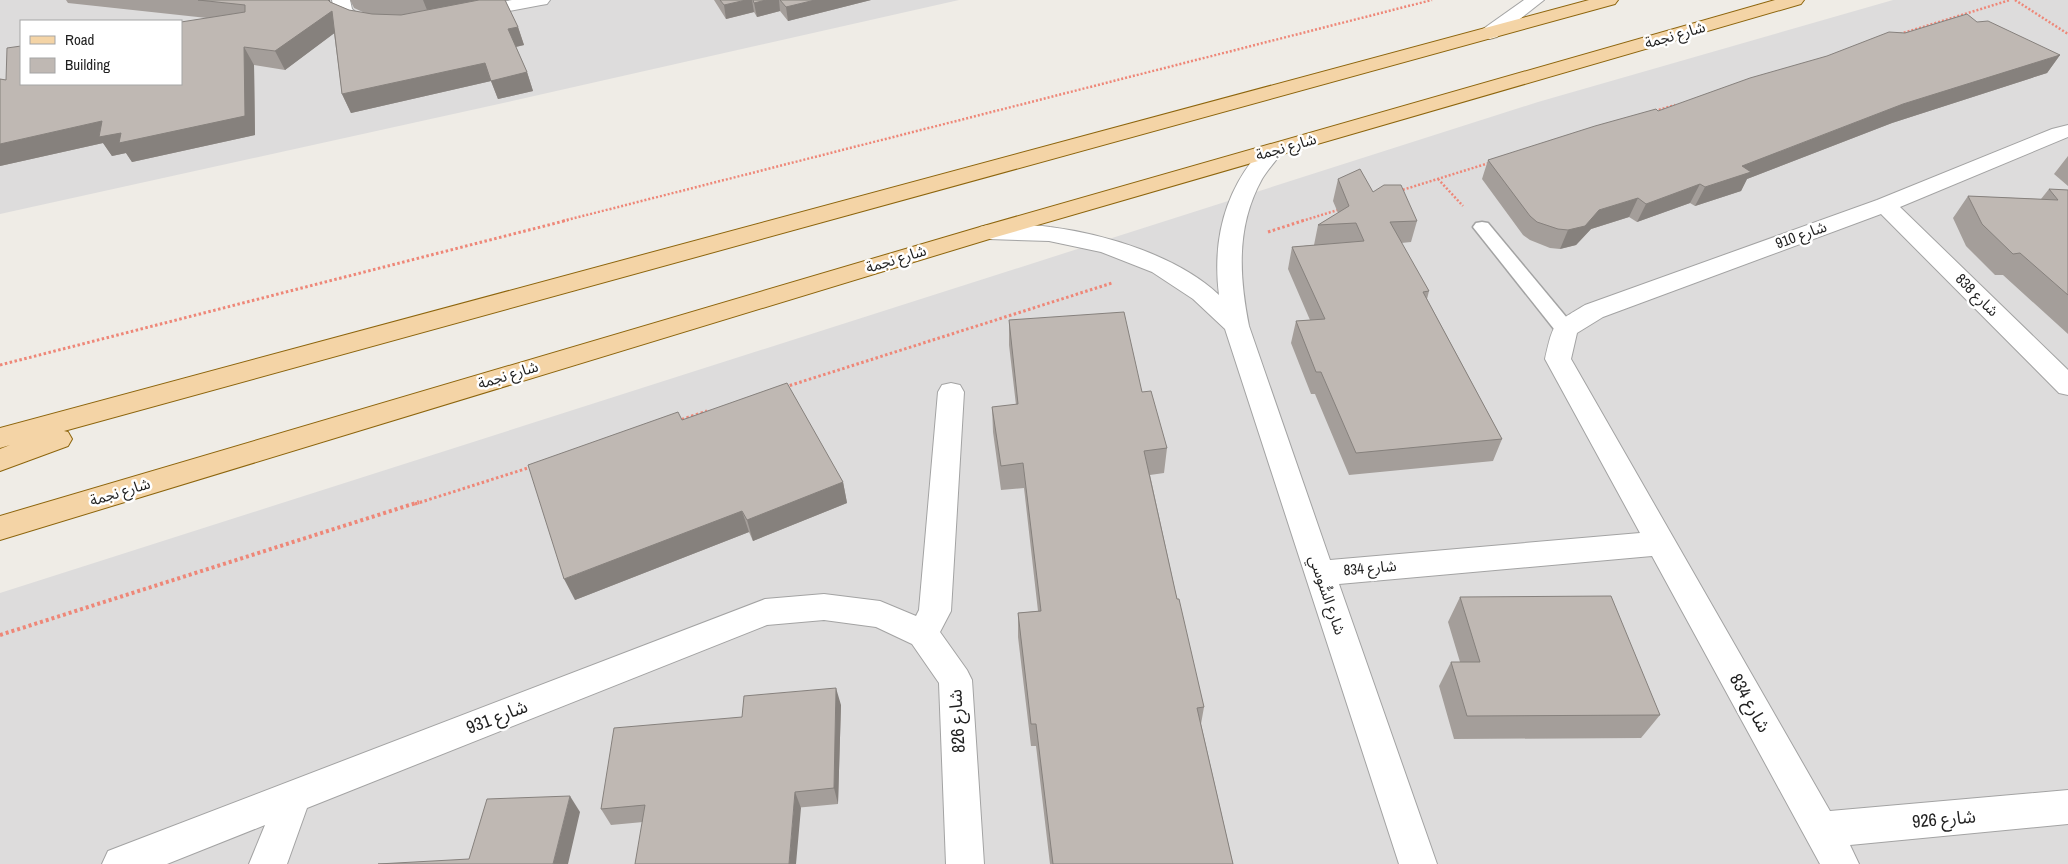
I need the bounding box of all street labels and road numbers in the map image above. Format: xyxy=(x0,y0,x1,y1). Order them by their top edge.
street label: شارع نجمة xyxy=(1642,16,1708,55)
street label: شارع نجمة xyxy=(1253,128,1319,167)
street label: شارع 910 xyxy=(1772,215,1830,255)
street label: شارع نجمة xyxy=(863,239,929,280)
street label: شارع 838 xyxy=(1950,268,2004,322)
street label: شارع نجمة xyxy=(475,355,541,396)
street label: شارع نجمة xyxy=(87,472,153,513)
street label: شارع السُّوسي xyxy=(1302,552,1351,638)
street label: شارع 834 xyxy=(1343,555,1398,582)
street label: شارع 834 xyxy=(1722,669,1777,738)
street label: شارع 826 xyxy=(942,688,973,754)
street label: شارع 931 xyxy=(463,693,532,742)
street label: شارع 926 xyxy=(1911,803,1977,836)

